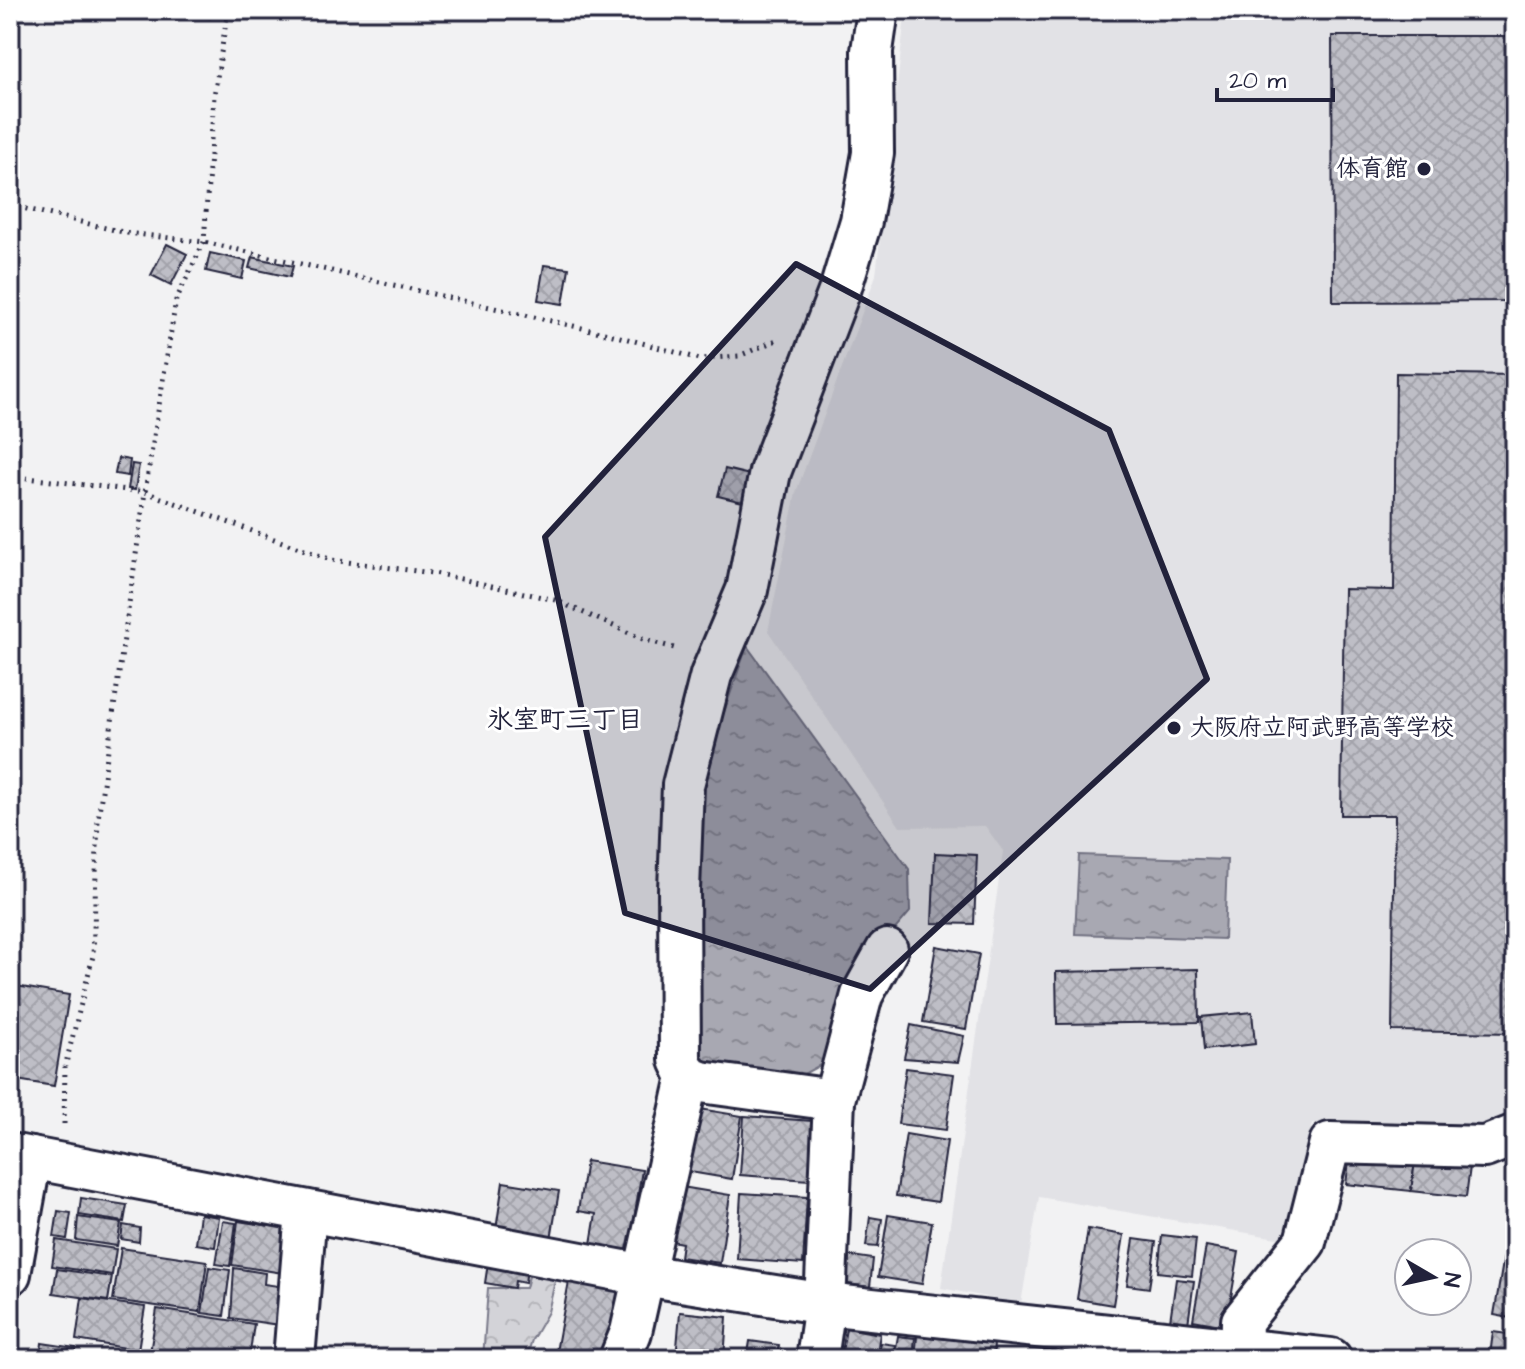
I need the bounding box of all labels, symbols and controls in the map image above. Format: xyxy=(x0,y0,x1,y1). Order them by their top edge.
scale bar xyxy=(1217,52,1333,102)
text: 20 m xyxy=(1229,64,1286,98)
place label: 体育館 xyxy=(1336,152,1408,186)
marker: 体育館 xyxy=(1415,160,1433,178)
district label: 氷室町三丁目 xyxy=(487,702,643,738)
place label: 大阪府立阿武野高等学校 xyxy=(1190,711,1454,745)
marker: 大阪府立阿武野高等学校 xyxy=(1165,719,1183,737)
north arrow xyxy=(1393,1237,1473,1317)
text: N xyxy=(1435,1271,1468,1289)

